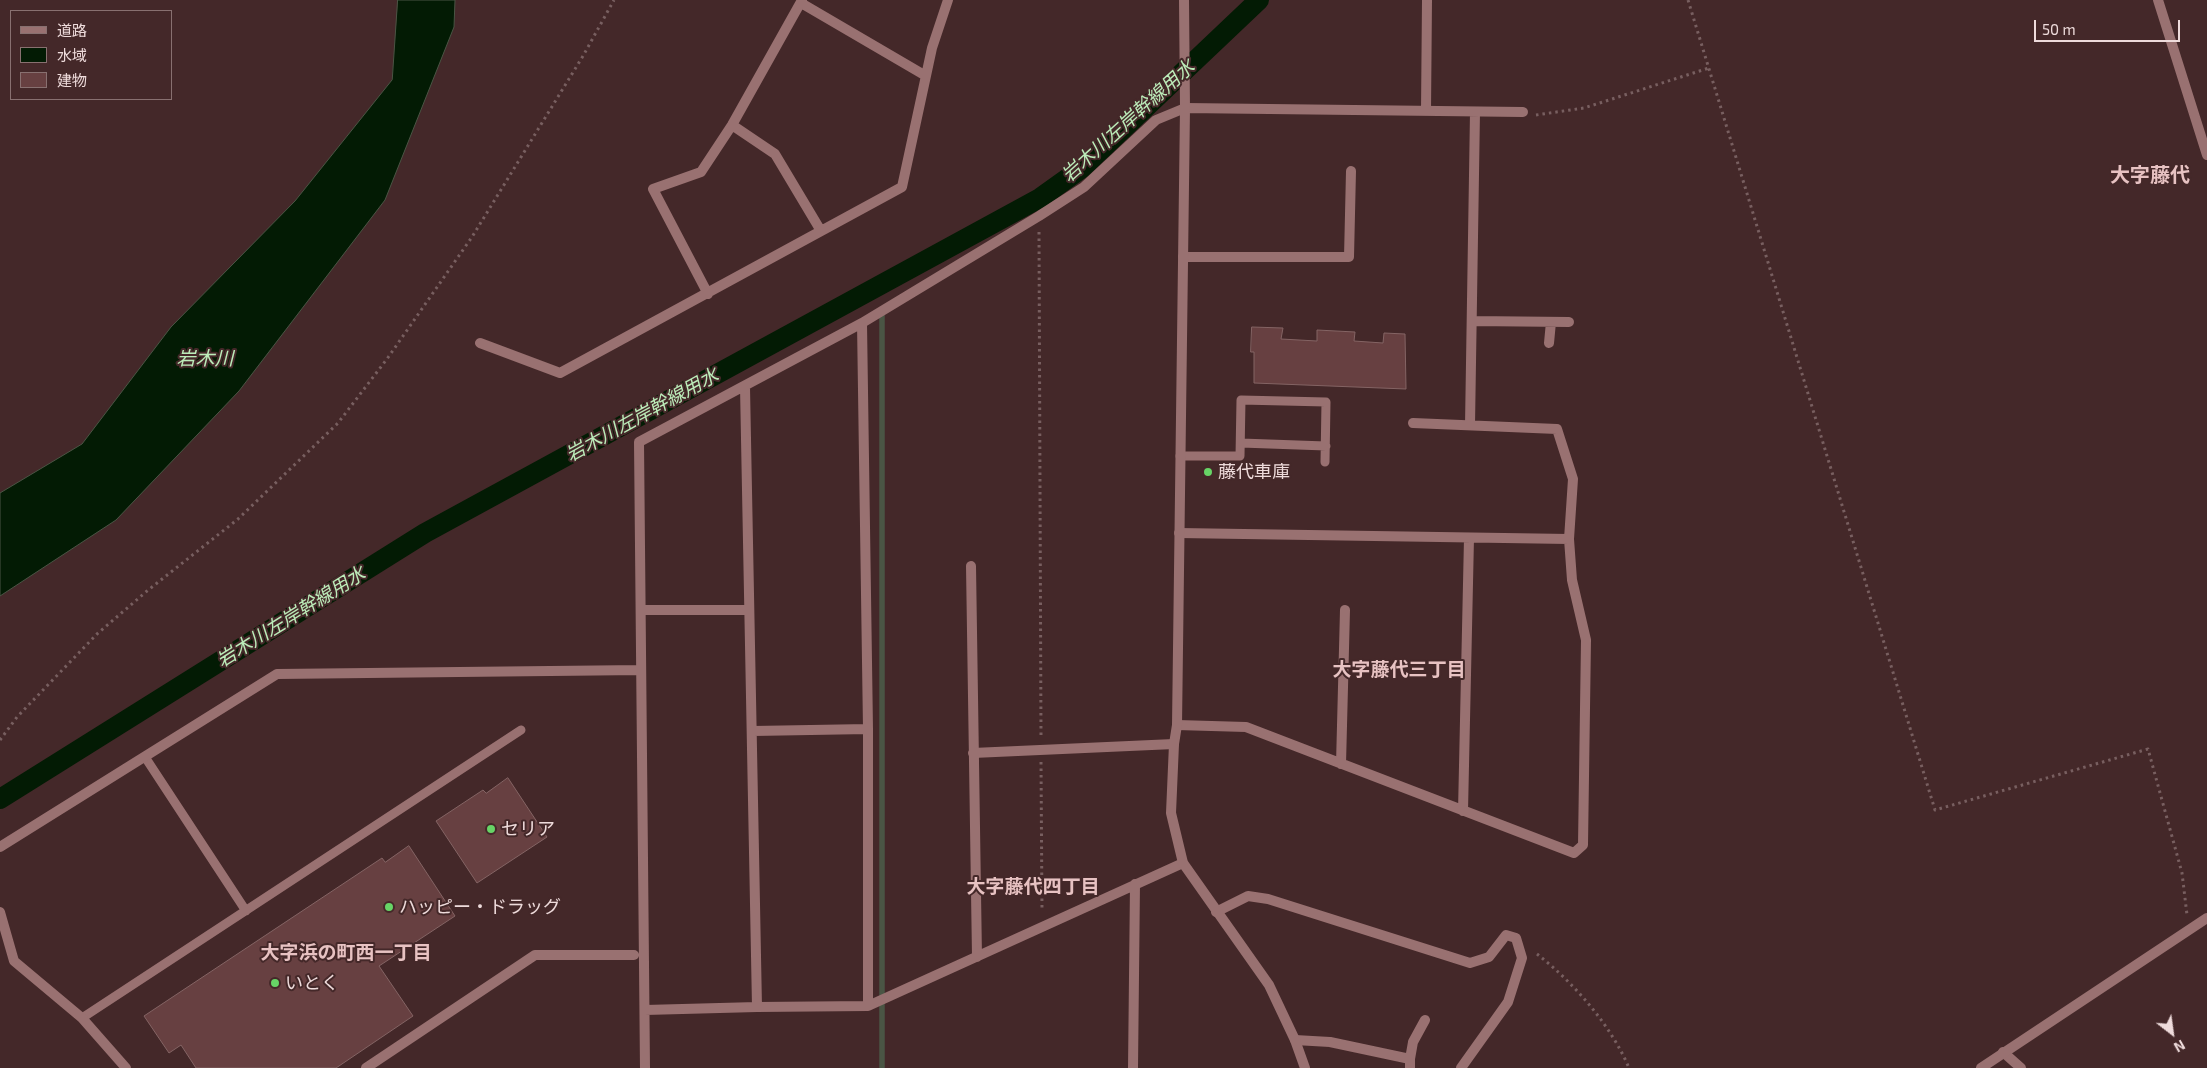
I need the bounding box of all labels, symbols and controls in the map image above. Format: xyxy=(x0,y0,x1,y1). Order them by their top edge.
legend xyxy=(10,10,172,100)
scale bar xyxy=(2037,10,2183,42)
text: 50 m xyxy=(2042,20,2076,38)
text: 道路 xyxy=(57,21,87,39)
text: 水域 xyxy=(57,46,87,64)
water label: 岩木川左岸幹線用水 xyxy=(1057,55,1199,187)
text: 建物 xyxy=(57,71,87,89)
district label: 大字藤代 xyxy=(2110,163,2190,187)
water label: 岩木川 xyxy=(177,348,233,370)
water label: 岩木川左岸幹線用水 xyxy=(562,364,722,466)
place label: 藤代車庫 xyxy=(1218,461,1290,483)
marker: 藤代車庫 xyxy=(1202,466,1214,478)
water label: 岩木川左岸幹線用水 xyxy=(212,562,370,672)
district label: 大字藤代三丁目 xyxy=(1333,659,1465,681)
place label: セリア xyxy=(501,818,555,840)
marker: セリア xyxy=(485,823,497,835)
district label: 大字藤代四丁目 xyxy=(967,876,1099,898)
place label: ハッピー・ドラッグ xyxy=(399,896,561,918)
marker: ハッピー・ドラッグ xyxy=(383,901,395,913)
district label: 大字浜の町西一丁目 xyxy=(261,942,431,964)
place label: いとく xyxy=(285,972,339,994)
marker: いとく xyxy=(269,977,281,989)
north arrow xyxy=(2147,1008,2197,1058)
text: N xyxy=(2171,1037,2188,1056)

